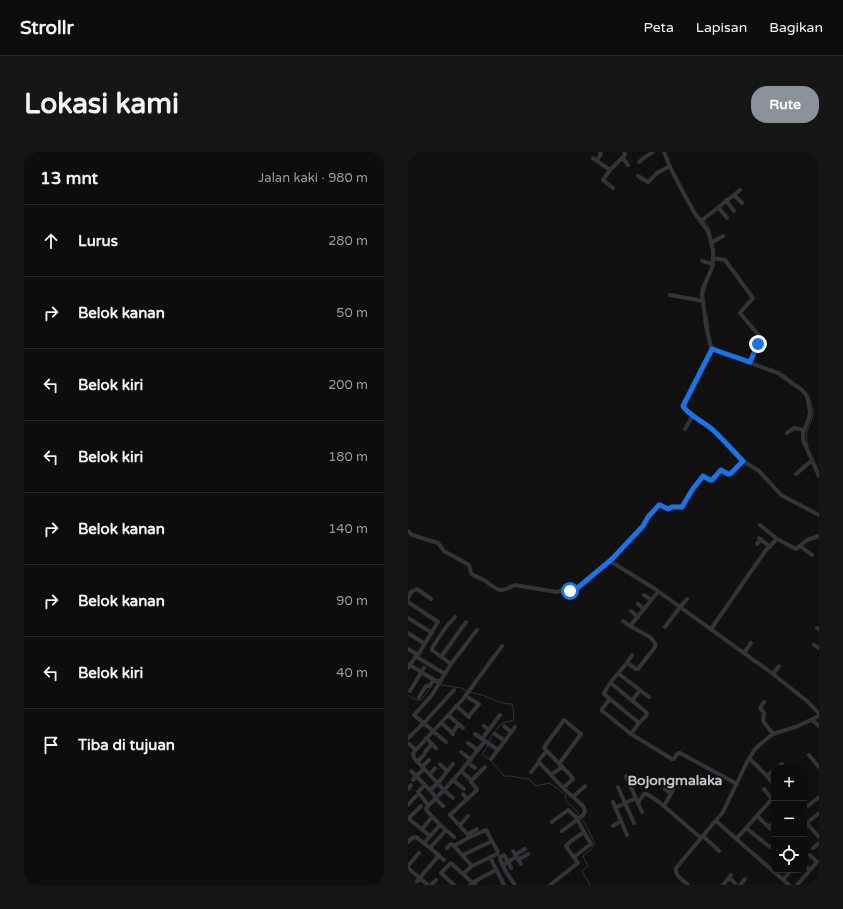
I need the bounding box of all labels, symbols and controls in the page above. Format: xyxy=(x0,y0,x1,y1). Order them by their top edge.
text: Strollr xyxy=(20,17,74,39)
text: Peta xyxy=(643,19,674,36)
text: Lapisan xyxy=(696,19,747,36)
text: Bagikan xyxy=(769,19,823,36)
button: Rute xyxy=(751,86,819,123)
text: Lokasi kami xyxy=(24,87,179,121)
text: 13 mnt xyxy=(40,168,98,189)
text: Jalan kaki · 980 m xyxy=(258,170,368,186)
icon: ahead xyxy=(40,230,62,252)
text: Lurus xyxy=(78,232,118,250)
text: 280 m xyxy=(328,233,368,249)
icon: right xyxy=(40,302,62,324)
text: Belok kanan xyxy=(78,304,165,322)
text: 50 m xyxy=(336,305,368,321)
route end xyxy=(749,335,767,353)
icon: left xyxy=(40,374,62,396)
text: Belok kiri xyxy=(78,376,143,394)
text: 200 m xyxy=(328,377,368,393)
icon: left xyxy=(40,446,62,468)
text: Belok kiri xyxy=(78,448,143,466)
text: 180 m xyxy=(328,449,368,465)
icon: right xyxy=(40,518,62,540)
text: Belok kanan xyxy=(78,520,165,538)
text: 140 m xyxy=(328,521,368,537)
route start xyxy=(561,582,579,600)
icon: right xyxy=(40,590,62,612)
text: Belok kanan xyxy=(78,592,165,610)
text: 90 m xyxy=(336,593,368,609)
icon: left xyxy=(40,662,62,684)
text: Belok kiri xyxy=(78,664,143,682)
text: 40 m xyxy=(336,665,368,681)
icon: arrive xyxy=(40,734,62,756)
text: Tiba di tujuan xyxy=(78,736,175,754)
map controls xyxy=(771,765,807,873)
button: + xyxy=(771,765,807,801)
district label: Bojongmalaka xyxy=(627,772,723,789)
button: − xyxy=(771,801,807,837)
button: locate xyxy=(771,837,807,873)

